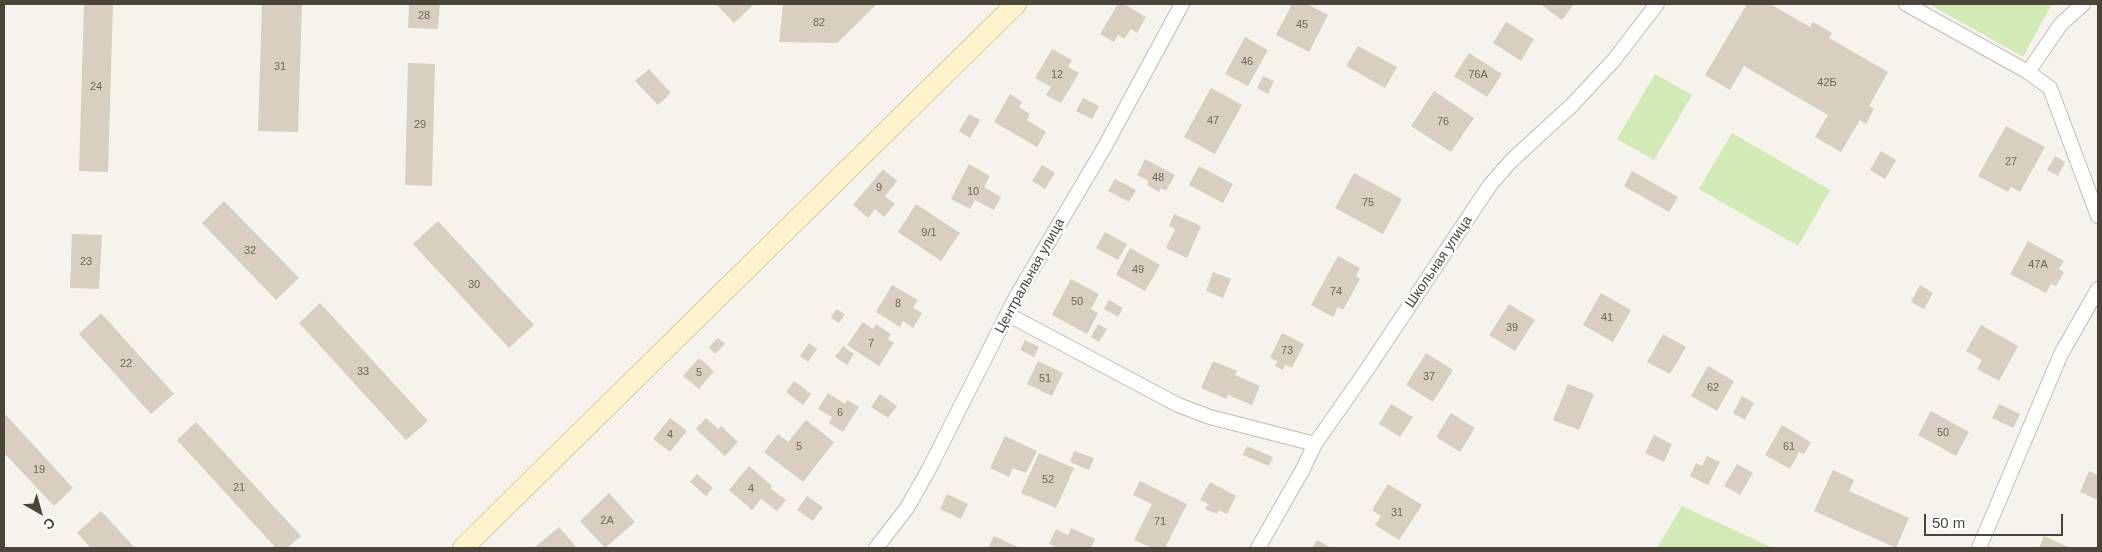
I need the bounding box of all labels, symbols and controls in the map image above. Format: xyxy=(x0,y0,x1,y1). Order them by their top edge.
house number: 28 xyxy=(418,9,430,23)
house number: 82 xyxy=(813,16,825,30)
house number: 45 xyxy=(1296,18,1308,32)
house number: 46 xyxy=(1241,55,1253,69)
house number: 31 xyxy=(274,60,286,74)
house number: 12 xyxy=(1051,68,1063,82)
house number: 76А xyxy=(1468,68,1488,82)
house number: 42Б xyxy=(1817,76,1837,90)
house number: 24 xyxy=(90,80,102,94)
house number: 47 xyxy=(1207,114,1219,128)
house number: 76 xyxy=(1437,115,1449,129)
house number: 29 xyxy=(414,118,426,132)
house number: 27 xyxy=(2005,155,2017,169)
house number: 48 xyxy=(1152,171,1164,185)
house number: 9 xyxy=(876,181,882,195)
house number: 10 xyxy=(967,185,979,199)
house number: 75 xyxy=(1362,196,1374,210)
street label: Школьная улица xyxy=(1402,213,1476,311)
street label: Центральная улица xyxy=(991,216,1069,336)
house number: 9/1 xyxy=(921,226,937,240)
house number: 32 xyxy=(244,244,256,258)
house number: 23 xyxy=(80,255,92,269)
house number: 47А xyxy=(2028,258,2048,272)
house number: 49 xyxy=(1132,263,1144,277)
house number: 30 xyxy=(468,278,480,292)
house number: 74 xyxy=(1330,285,1342,299)
house number: 50 xyxy=(1071,295,1083,309)
house number: 8 xyxy=(895,297,901,311)
house number: 41 xyxy=(1601,311,1613,325)
house number: 39 xyxy=(1506,321,1518,335)
house number: 7 xyxy=(868,337,874,351)
house number: 73 xyxy=(1281,344,1293,358)
house number: 22 xyxy=(120,357,132,371)
house number: 33 xyxy=(357,365,369,379)
house number: 5 xyxy=(696,366,702,380)
house number: 37 xyxy=(1423,370,1435,384)
house number: 51 xyxy=(1039,372,1051,386)
house number: 62 xyxy=(1707,381,1719,395)
house number: 6 xyxy=(837,406,843,420)
house number: 50 xyxy=(1937,426,1949,440)
house number: 4 xyxy=(667,428,673,442)
house number: 5 xyxy=(796,440,802,454)
house number: 61 xyxy=(1783,440,1795,454)
house number: 19 xyxy=(33,463,45,477)
house number: 52 xyxy=(1042,473,1054,487)
house number: 21 xyxy=(233,481,245,495)
house number: 4 xyxy=(748,482,754,496)
north arrow xyxy=(15,487,65,537)
scale bar xyxy=(1927,504,2066,536)
house number: 31 xyxy=(1391,506,1403,520)
text: С xyxy=(40,514,58,533)
house number: 2А xyxy=(600,514,614,528)
text: 50 m xyxy=(1932,514,1965,531)
house number: 71 xyxy=(1154,515,1166,529)

